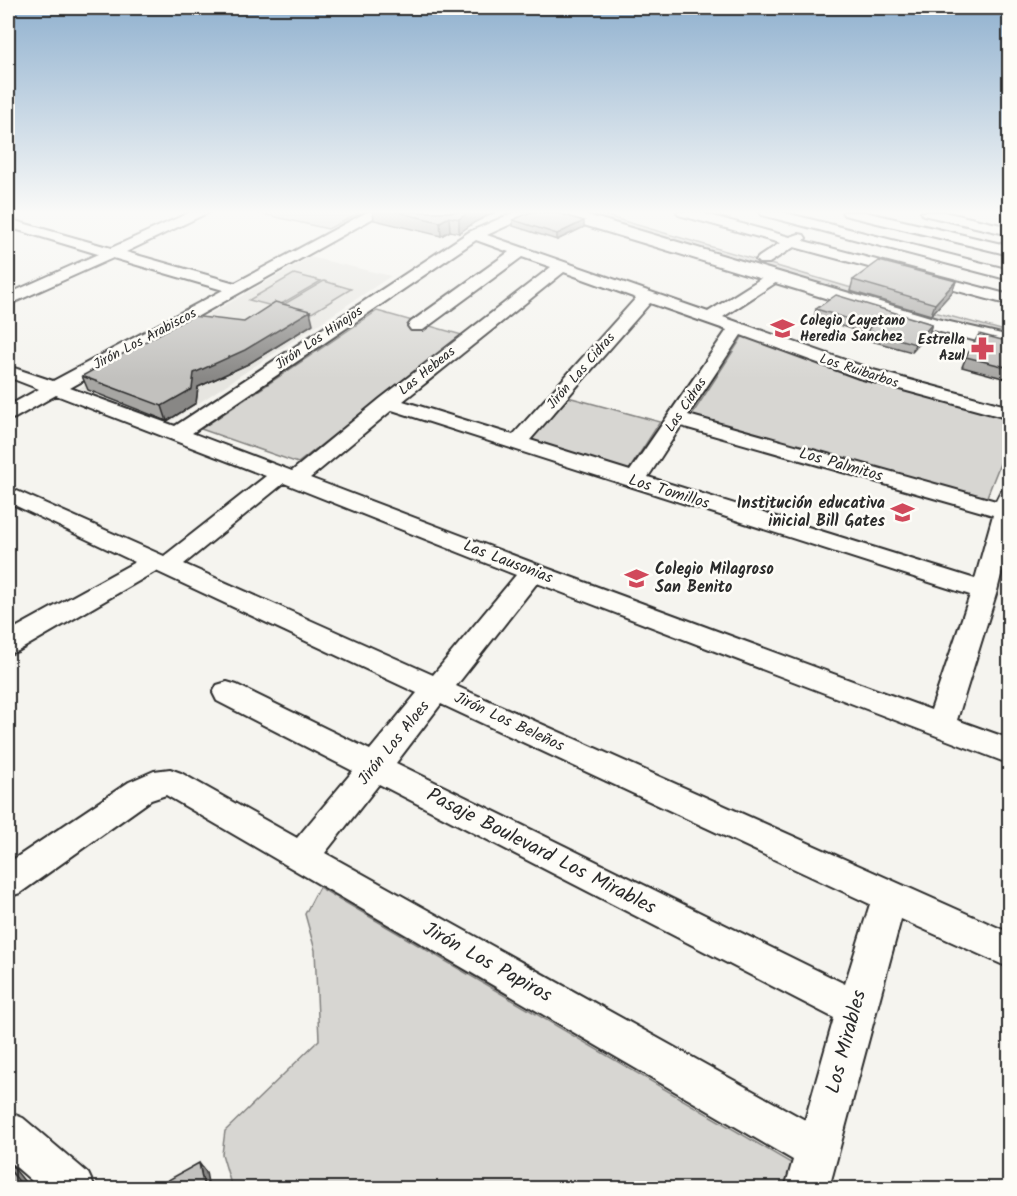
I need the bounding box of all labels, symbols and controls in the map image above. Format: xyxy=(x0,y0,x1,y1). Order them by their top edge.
street label: Jirón Los Hinojos xyxy=(271,300,367,376)
street label: Jirón Los Arabiscos xyxy=(89,302,201,376)
place label: Colegio Cayetano Heredia Sanchez xyxy=(800,310,906,348)
school or university icon: Colegio Cayetano Heredia Sanchez xyxy=(769,316,795,342)
street label: Jirón Las Cidras xyxy=(541,328,621,414)
place label: Estrella Azul xyxy=(918,329,965,367)
pharmacy icon: Estrella Azul xyxy=(970,335,996,361)
street label: Las Hebeas xyxy=(394,341,460,401)
street label: Los Ruibarbos xyxy=(817,348,901,394)
street label: Las Cidras xyxy=(660,373,712,437)
street label: Los Palmitos xyxy=(796,441,886,489)
street label: Los Tomillos xyxy=(625,468,713,516)
place label: Institución educativa inicial Bill Gates xyxy=(737,491,886,534)
school or university icon: Institución educativa inicial Bill Gates xyxy=(890,499,916,525)
street label: Las Lausonias xyxy=(460,533,557,591)
place label: Colegio Milagroso San Benito xyxy=(655,557,774,600)
school or university icon: Colegio Milagroso San Benito xyxy=(624,565,650,591)
street label: Jirón Los Beleños xyxy=(450,686,568,759)
street label: Jirón Los Aloes xyxy=(352,695,436,791)
street label: Pasaje Boulevard Los Mirables xyxy=(421,780,662,924)
street label: Jirón Los Papiros xyxy=(416,914,558,1012)
street label: Los Mirables xyxy=(818,986,876,1097)

